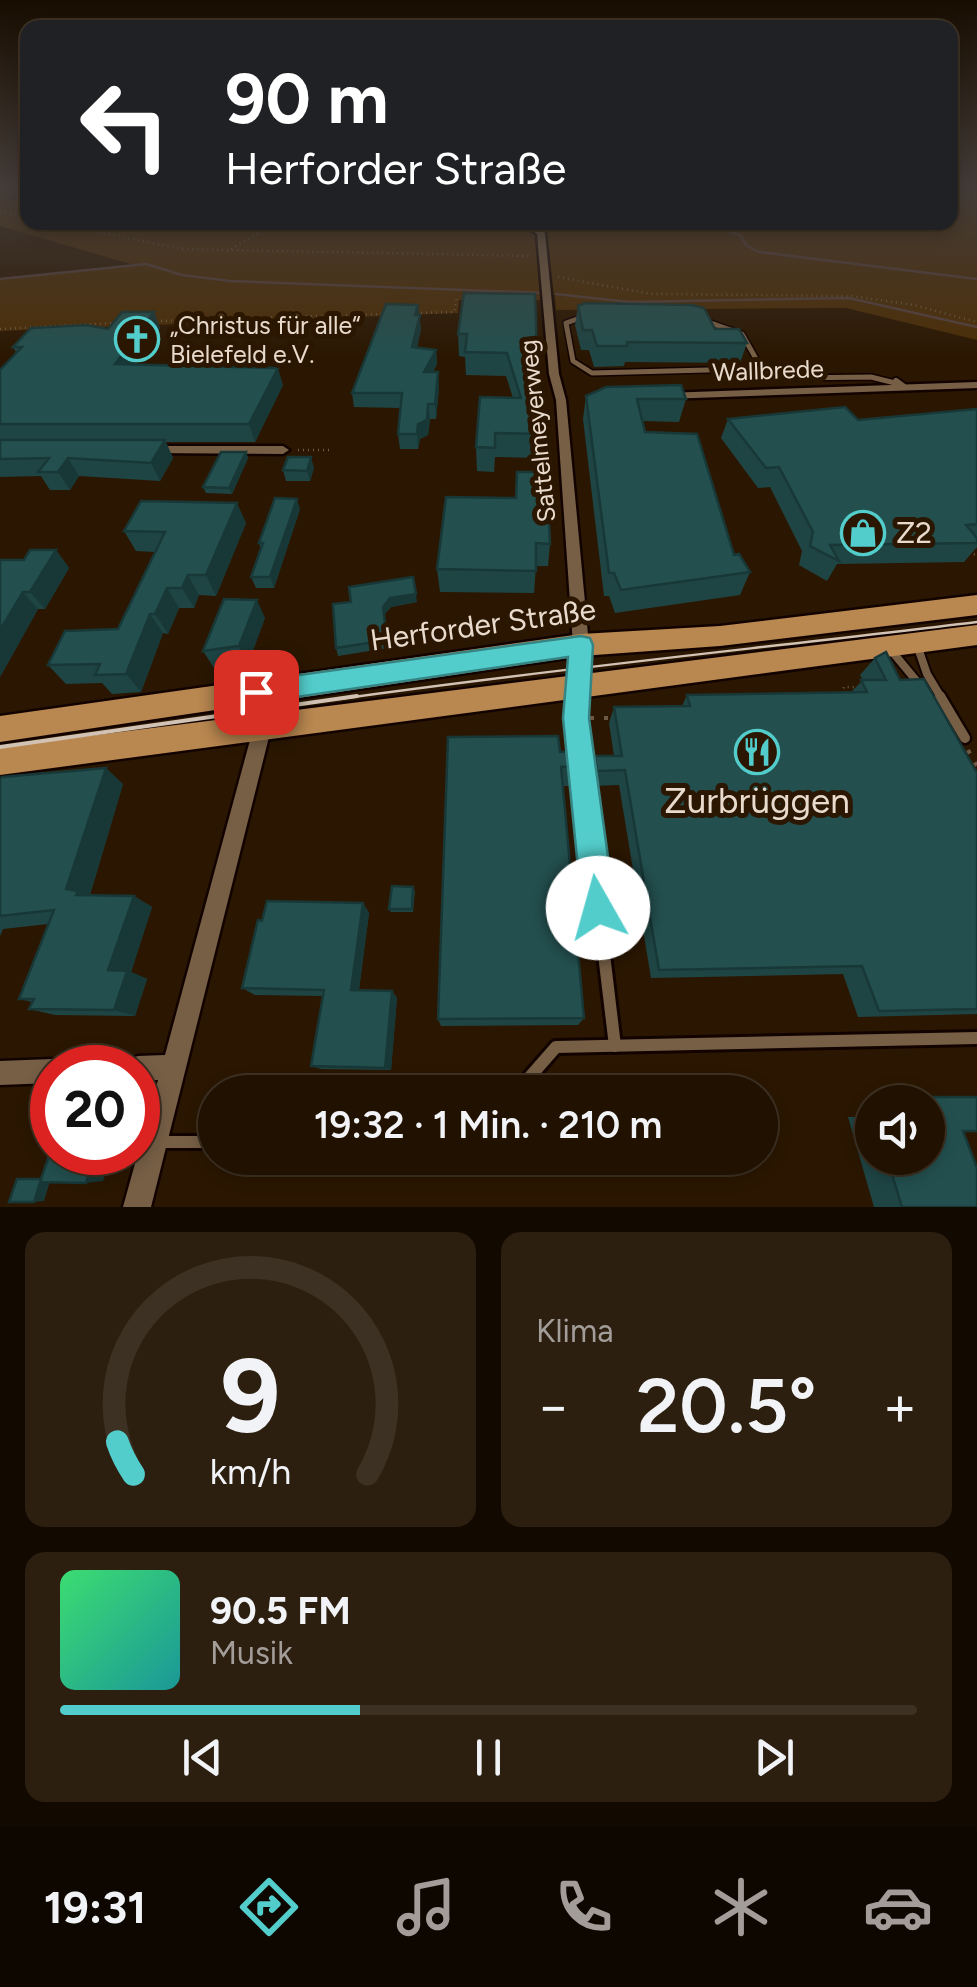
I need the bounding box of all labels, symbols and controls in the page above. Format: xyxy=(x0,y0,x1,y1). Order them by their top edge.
text: 90 m xyxy=(225,56,389,141)
icon: left xyxy=(60,60,190,190)
text: Herforder Straße xyxy=(225,141,566,195)
place label: „Christus für alle“ Bielefeld e.V. xyxy=(170,310,360,369)
church icon: „Christus für alle“ Bielefeld e.V. xyxy=(114,316,160,362)
street label: Sattelmeyerweg xyxy=(513,338,561,524)
street label: Wallbrede xyxy=(712,353,824,387)
shop icon: Z2 xyxy=(840,510,886,556)
place label: Z2 xyxy=(896,514,932,551)
street label: Herforder Straße xyxy=(368,590,598,659)
pin xyxy=(214,650,299,735)
icon: arrive xyxy=(229,665,284,720)
restaurant icon: Zurbrüggen xyxy=(734,729,780,775)
place label: Zurbrüggen xyxy=(664,780,850,822)
position arrow xyxy=(546,856,650,960)
speed limit sign: 20 xyxy=(30,1045,160,1175)
map controls xyxy=(855,1085,945,1175)
button: sound xyxy=(855,1085,945,1175)
text: 19:32 · 1 Min. · 210 m xyxy=(314,1102,662,1148)
text: Klima xyxy=(536,1312,614,1350)
text: 9 xyxy=(220,1333,281,1458)
text: 20.5° xyxy=(636,1361,817,1451)
text: − xyxy=(536,1373,570,1439)
text: + xyxy=(883,1373,917,1439)
text: km/h xyxy=(210,1450,291,1493)
text: 90.5 FM xyxy=(210,1588,351,1634)
text: Musik xyxy=(210,1634,293,1672)
icon: previous xyxy=(175,1730,230,1785)
icon: pause xyxy=(461,1730,516,1785)
icon: next xyxy=(747,1730,802,1785)
icon: directions xyxy=(234,1872,304,1942)
icon: music xyxy=(391,1872,461,1942)
icon: phone xyxy=(549,1872,619,1942)
icon: climate xyxy=(706,1872,776,1942)
icon: car xyxy=(863,1872,933,1942)
text: 19:31 xyxy=(44,1880,146,1934)

